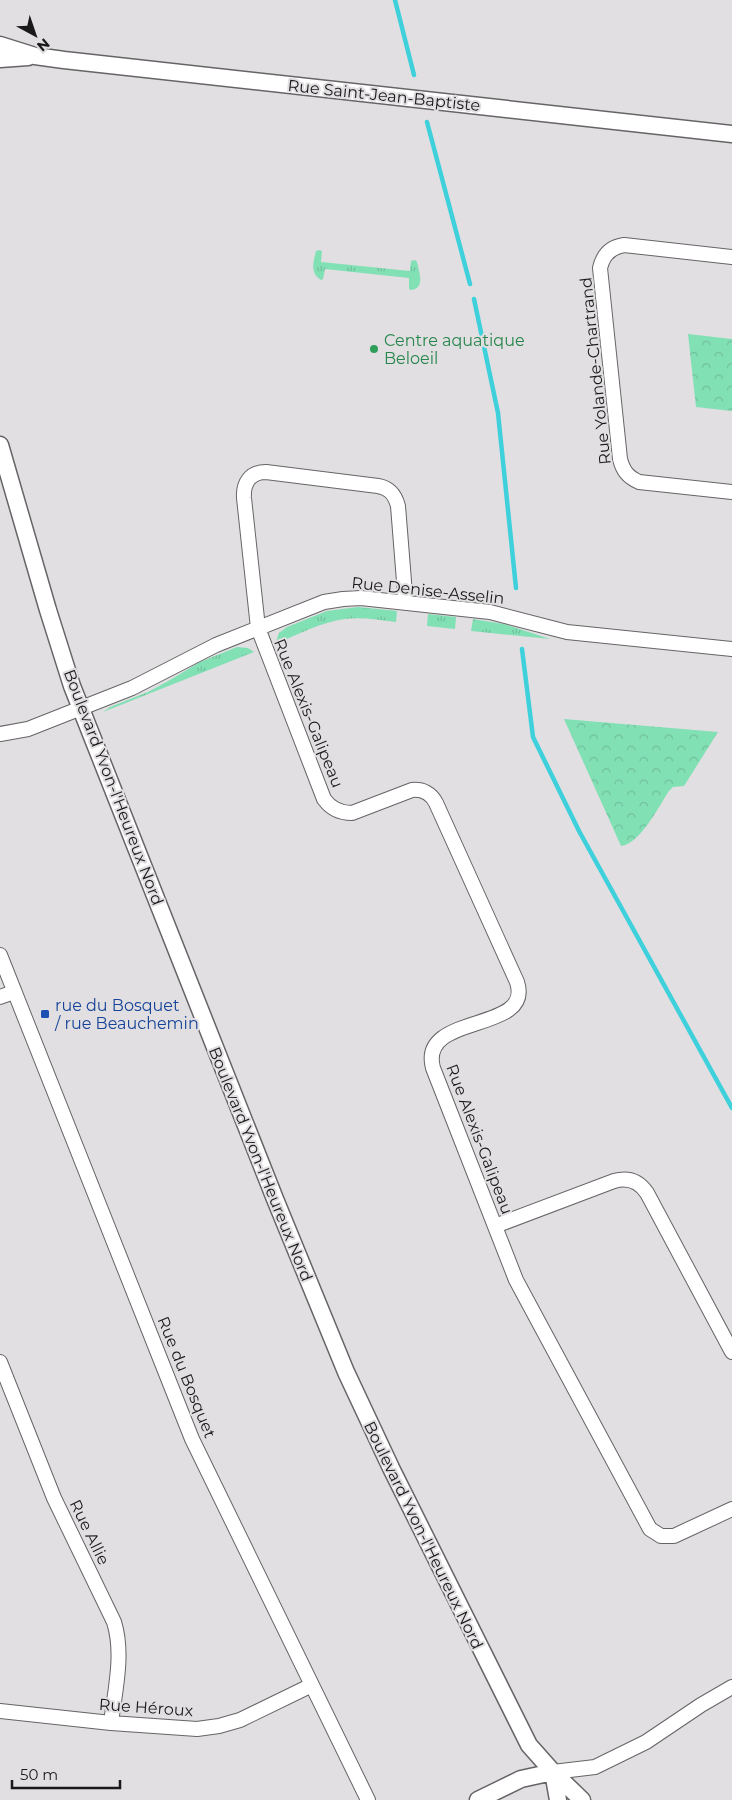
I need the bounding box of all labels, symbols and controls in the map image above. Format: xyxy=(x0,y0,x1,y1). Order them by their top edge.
north arrow xyxy=(10,10,60,60)
text: N xyxy=(33,34,53,55)
street label: Rue Saint-Jean-Baptiste xyxy=(287,76,481,115)
street label: Rue Yolande-Chartrand xyxy=(576,276,615,466)
place label: Centre aquatique Beloeil xyxy=(384,331,525,368)
marker: Centre aquatique Beloeil xyxy=(368,343,380,355)
street label: Rue Denise-Asselin xyxy=(350,573,505,608)
street label: Rue Alexis-Galipeau xyxy=(270,636,347,791)
street label: Boulevard Yvon-l'Heureux Nord xyxy=(60,667,167,908)
place label: rue du Bosquet / rue Beauchemin xyxy=(54,996,199,1033)
marker: rue du Bosquet / rue Beauchemin xyxy=(39,1008,51,1020)
street label: Boulevard Yvon-l'Heureux Nord xyxy=(205,1044,316,1284)
street label: Rue Alexis-Galipeau xyxy=(442,1061,517,1217)
street label: Rue du Bosquet xyxy=(153,1314,220,1441)
street label: Boulevard Yvon-l'Heureux Nord xyxy=(360,1418,487,1652)
street label: Rue Allie xyxy=(66,1496,113,1568)
street label: Rue Héroux xyxy=(98,1695,194,1720)
scale bar xyxy=(12,1758,120,1790)
text: 50 m xyxy=(20,1765,58,1784)

